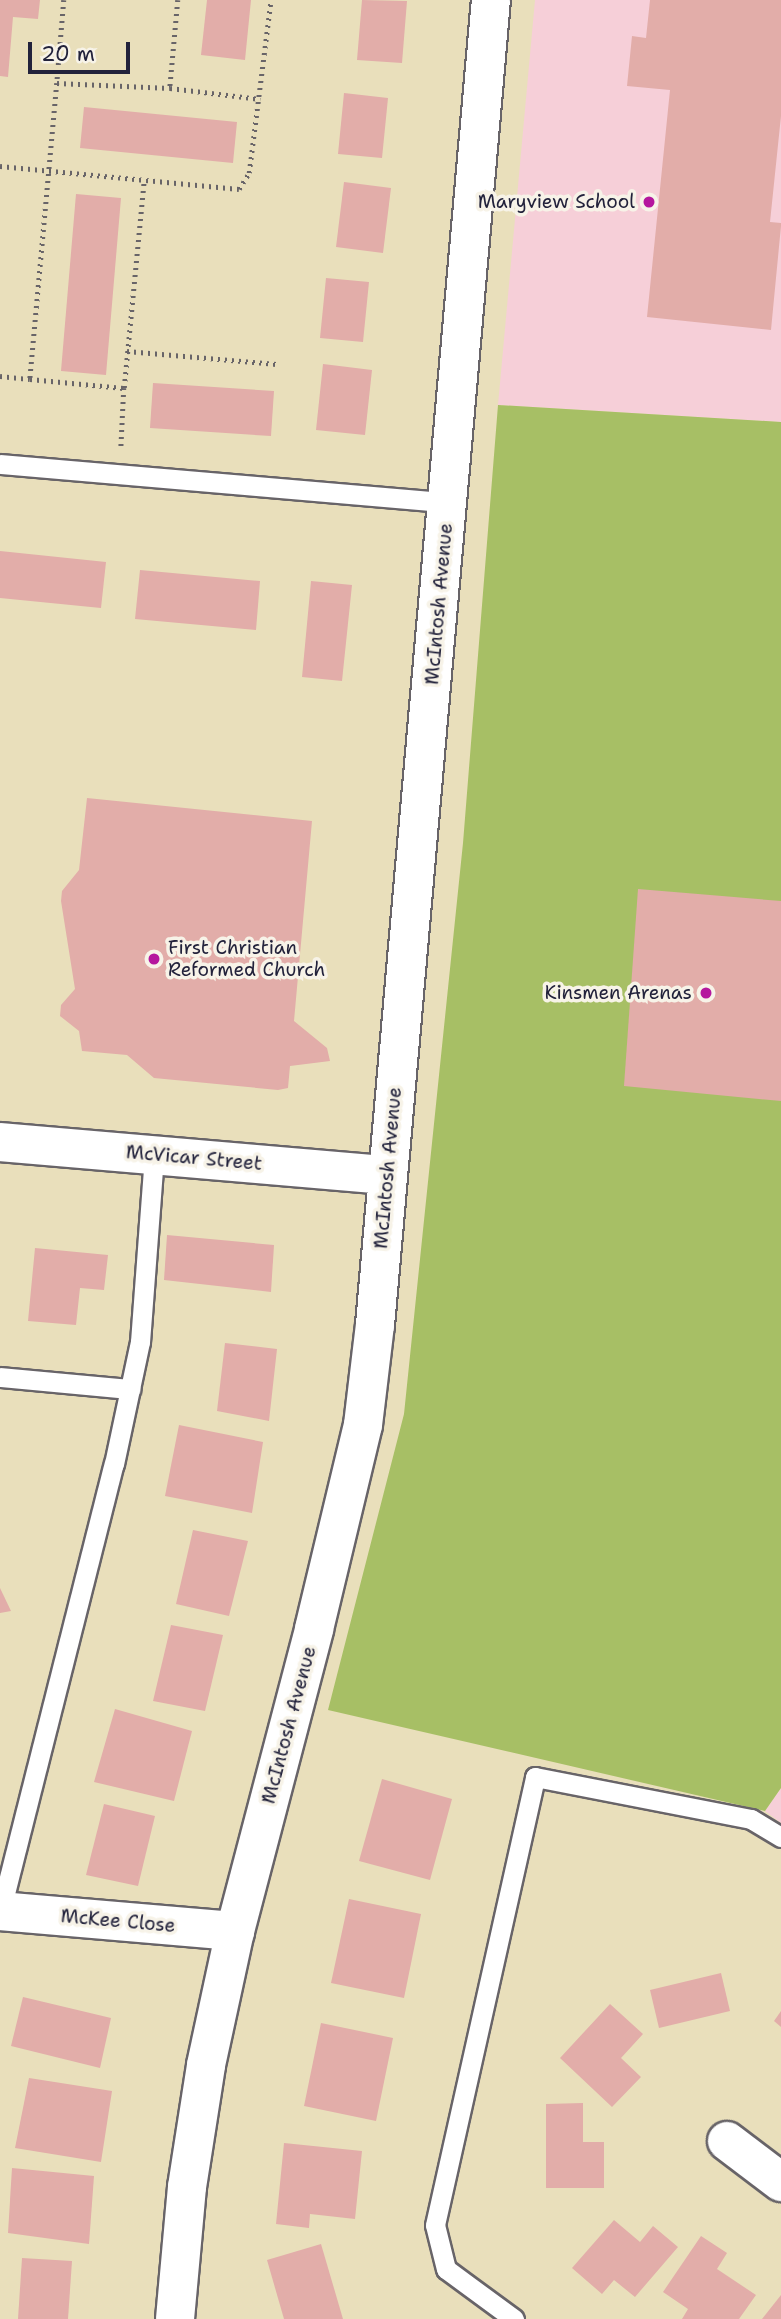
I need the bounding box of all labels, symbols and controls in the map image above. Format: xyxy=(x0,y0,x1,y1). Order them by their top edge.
scale bar xyxy=(32,28,133,72)
text: 20 m xyxy=(41,40,95,68)
place label: Maryview School xyxy=(478,191,635,213)
marker: Maryview School xyxy=(641,194,657,210)
street label: McIntosh Avenue xyxy=(421,522,457,686)
place label: First Christian Reformed Church xyxy=(168,937,325,981)
marker: First Christian Reformed Church xyxy=(146,951,162,967)
place label: Kinsmen Arenas xyxy=(544,982,692,1004)
marker: Kinsmen Arenas xyxy=(698,985,714,1001)
street label: McIntosh Avenue xyxy=(370,1086,406,1250)
street label: McVicar Street xyxy=(125,1141,263,1175)
street label: McIntosh Avenue xyxy=(257,1644,321,1806)
street label: McKee Close xyxy=(60,1905,176,1937)

